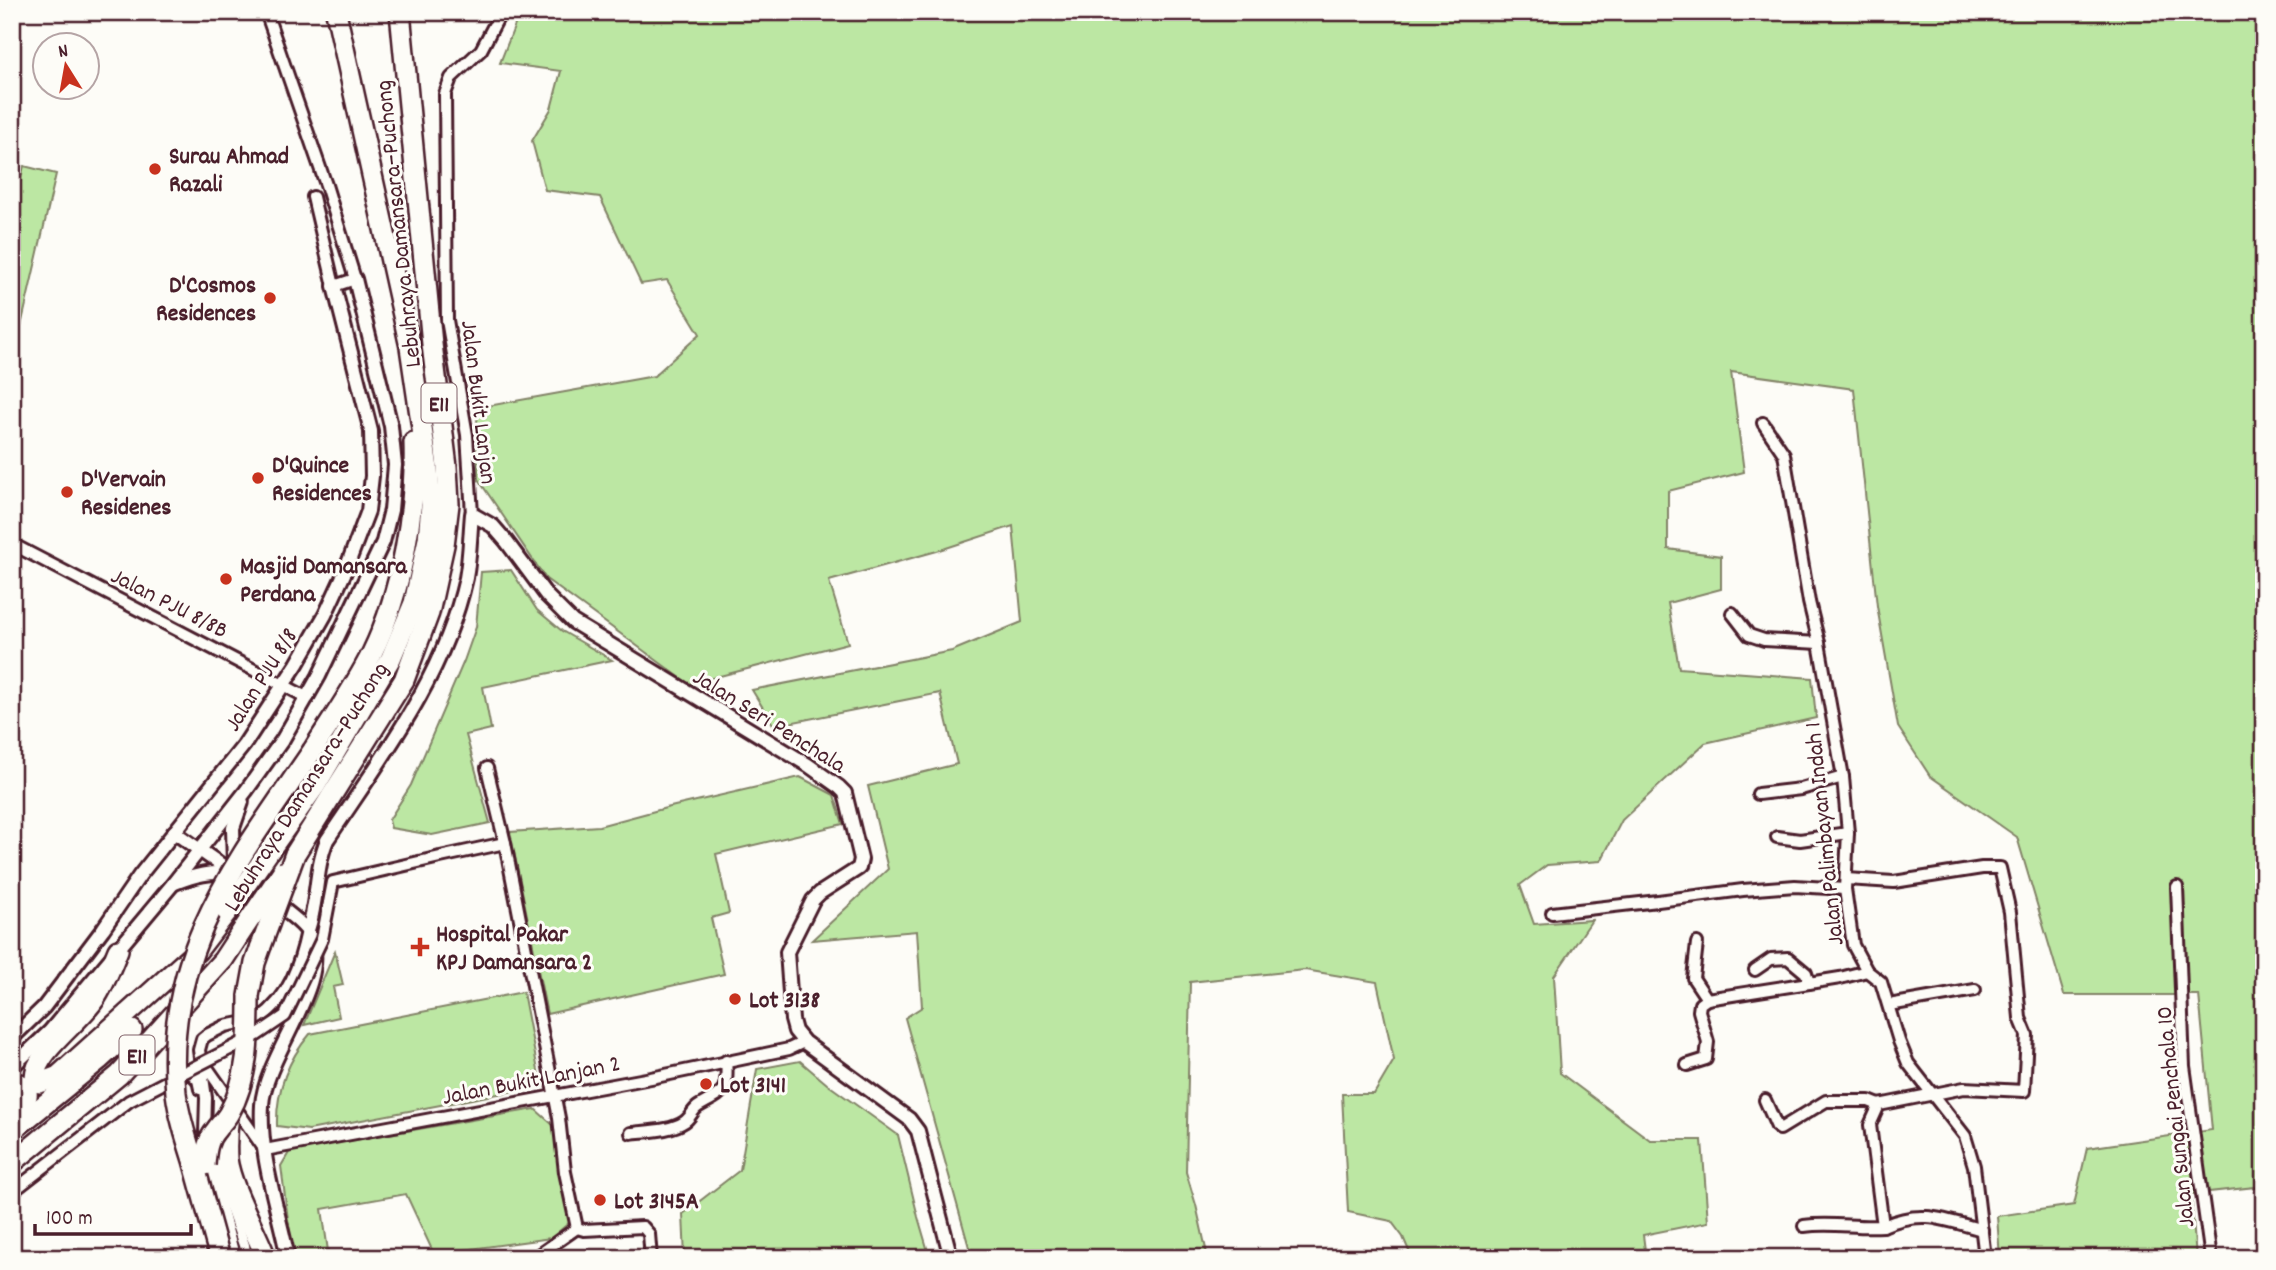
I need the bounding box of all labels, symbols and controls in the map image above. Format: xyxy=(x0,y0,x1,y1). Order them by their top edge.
north arrow xyxy=(32,32,102,102)
text: N xyxy=(56,39,71,67)
street label: Lebuhraya Damansara–Puchong xyxy=(368,78,432,369)
place label: Surau Ahmad Razali xyxy=(169,141,289,203)
marker: Surau Ahmad Razali xyxy=(147,161,163,177)
place label: D'Cosmos Residences xyxy=(156,270,256,332)
marker: D'Cosmos Residences xyxy=(262,290,278,306)
street label: Jalan Bukit Lanjan xyxy=(450,319,504,486)
road number: E11 xyxy=(422,384,457,422)
place label: D'Quince Residences xyxy=(272,450,372,512)
place label: D'Vervain Residenes xyxy=(81,464,171,526)
marker: D'Quince Residences xyxy=(250,470,266,486)
marker: D'Vervain Residenes xyxy=(59,484,75,500)
place label: Masjid Damansara Perdana xyxy=(240,551,408,613)
street label: Jalan PJU 8/8B xyxy=(104,561,233,649)
marker: Masjid Damansara Perdana xyxy=(218,571,234,587)
street label: Jalan PJU 8/8 xyxy=(217,622,308,739)
street label: Lebuhraya Damansara–Puchong xyxy=(217,656,398,919)
street label: Jalan Seri Penchala xyxy=(685,662,852,784)
street label: Jalan Palimbayan Indah 1 xyxy=(1797,720,1855,947)
place label: Hospital Pakar KPJ Damansara 2 xyxy=(436,919,592,981)
marker: Hospital Pakar KPJ Damansara 2 xyxy=(410,937,430,957)
place label: Lot 3138 xyxy=(749,985,820,1019)
marker: Lot 3138 xyxy=(727,991,743,1007)
street label: Jalan Sungai Penchala 10 xyxy=(2148,1004,2206,1229)
road number: E11 xyxy=(120,1036,154,1074)
street label: Jalan Bukit Lanjan 2 xyxy=(440,1048,623,1116)
place label: Lot 3141 xyxy=(720,1070,786,1104)
marker: Lot 3141 xyxy=(698,1076,714,1092)
place label: Lot 3145A xyxy=(614,1186,699,1220)
marker: Lot 3145A xyxy=(592,1192,608,1208)
scale bar xyxy=(35,1193,191,1237)
text: 100 m xyxy=(46,1205,93,1235)

